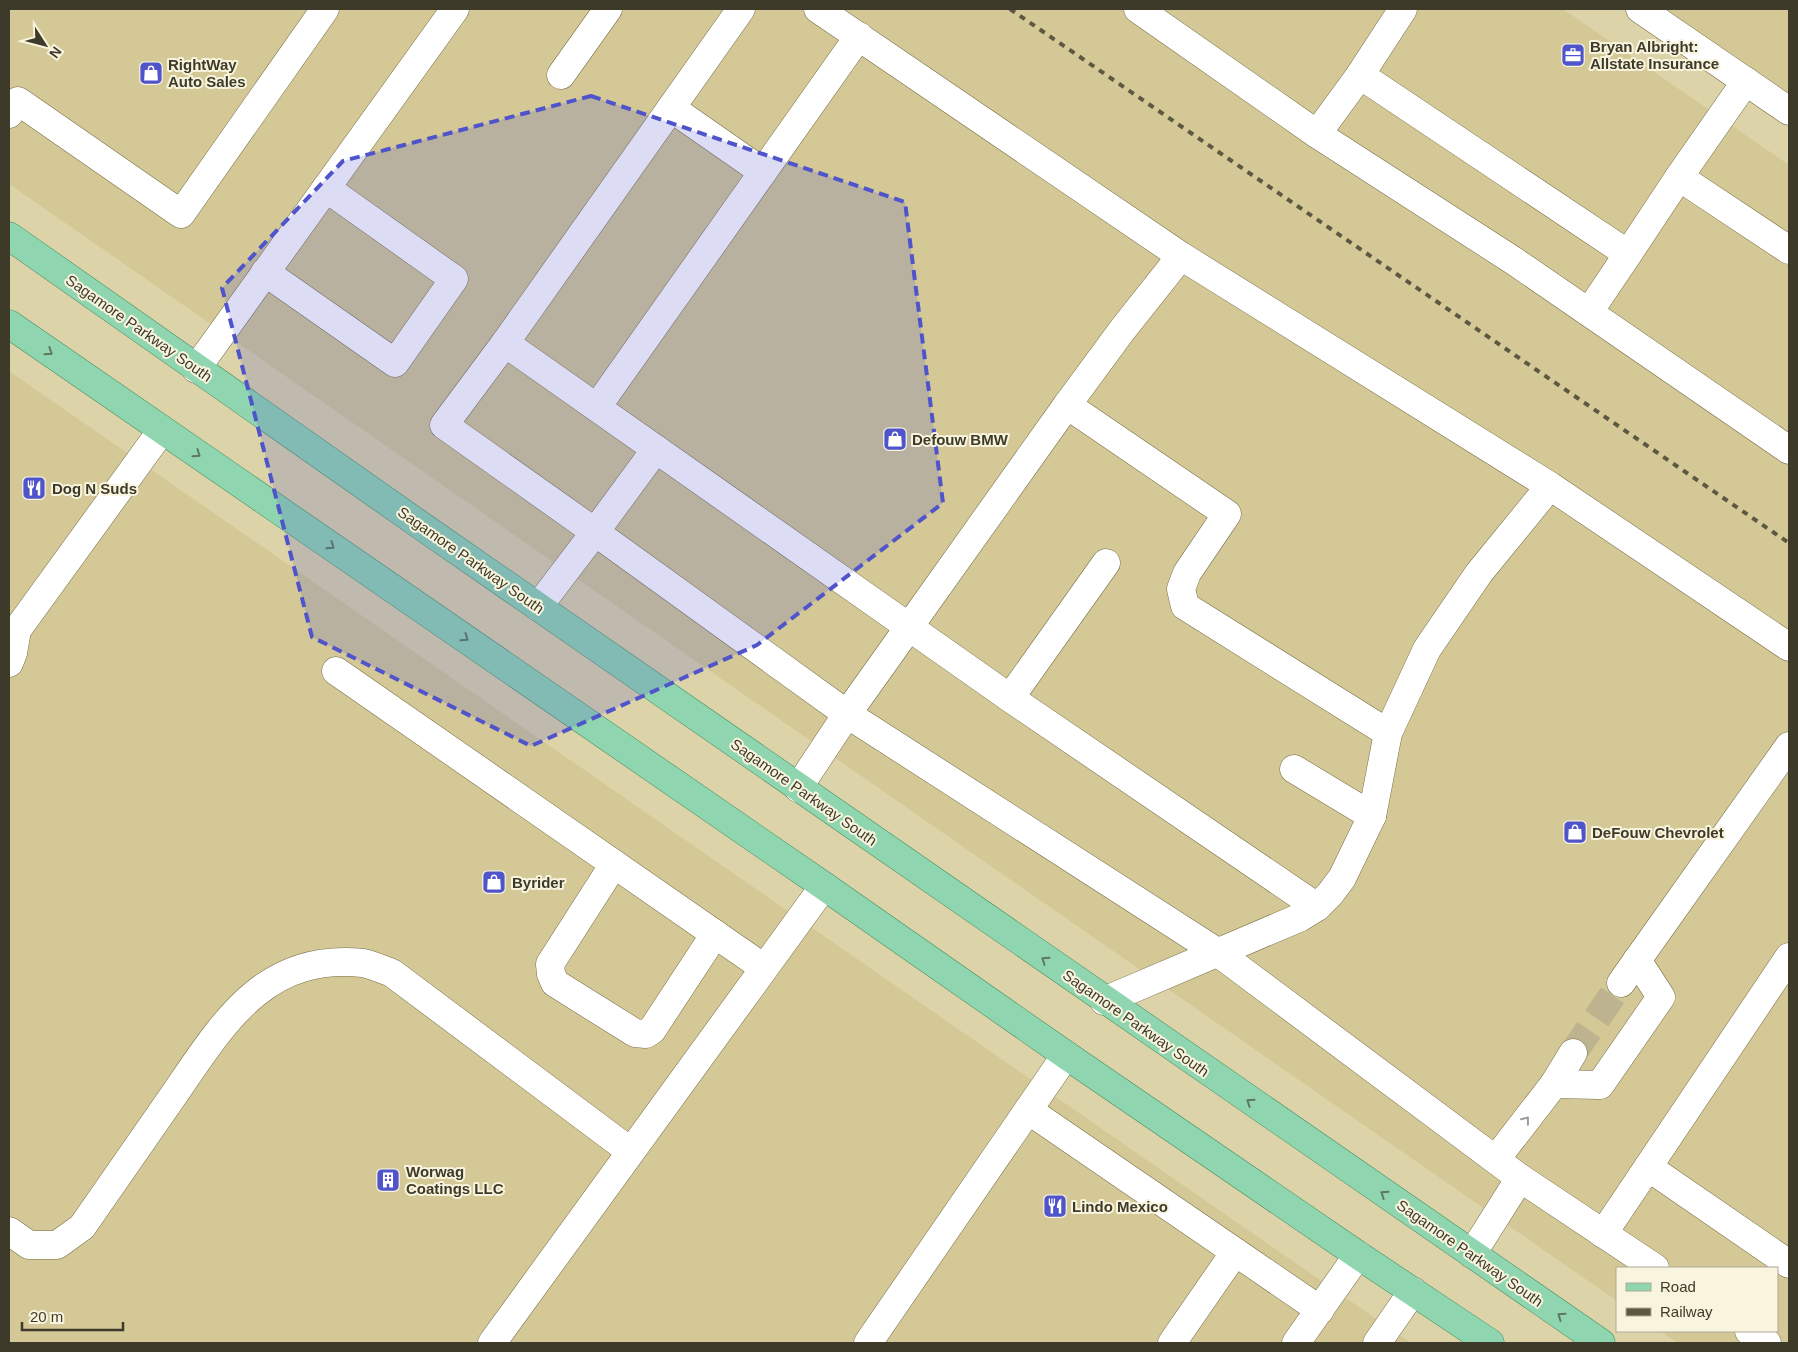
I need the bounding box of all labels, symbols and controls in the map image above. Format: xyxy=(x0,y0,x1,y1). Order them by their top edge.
north arrow xyxy=(20,20,70,70)
place label: Bryan Albright: Allstate Insurance xyxy=(1590,38,1719,72)
office icon: Bryan Albright: Allstate Insurance xyxy=(1560,42,1586,68)
text: N xyxy=(46,44,65,61)
place label: RightWay Auto Sales xyxy=(168,56,246,90)
shop icon: RightWay Auto Sales xyxy=(138,60,164,86)
street label: Sagamore Parkway South xyxy=(63,271,215,385)
one-way arrow xyxy=(43,346,53,355)
shop icon: Defouw BMW xyxy=(882,426,908,452)
place label: Defouw BMW xyxy=(912,431,1009,448)
one-way arrow xyxy=(191,448,201,457)
restaurant icon: Dog N Suds xyxy=(21,475,47,501)
place label: Dog N Suds xyxy=(52,480,137,497)
street label: Sagamore Parkway South xyxy=(395,503,547,617)
one-way arrow xyxy=(325,540,335,549)
one-way arrow xyxy=(459,632,468,641)
street label: Sagamore Parkway South xyxy=(728,735,880,849)
shop icon: DeFouw Chevrolet xyxy=(1562,819,1588,845)
place label: DeFouw Chevrolet xyxy=(1592,824,1724,841)
shop icon: Byrider xyxy=(481,869,507,895)
place label: Byrider xyxy=(512,874,565,891)
one-way arrow xyxy=(1041,957,1050,966)
street label: Sagamore Parkway South xyxy=(1060,966,1212,1080)
one-way arrow xyxy=(1246,1099,1256,1108)
one-way arrow xyxy=(1520,1117,1528,1126)
place label: Worwag Coatings LLC xyxy=(406,1163,504,1197)
building icon: Worwag Coatings LLC xyxy=(375,1167,401,1193)
one-way arrow xyxy=(1380,1191,1390,1200)
restaurant icon: Lindo Mexico xyxy=(1042,1193,1068,1219)
street label: Sagamore Parkway South xyxy=(1394,1196,1546,1310)
place label: Lindo Mexico xyxy=(1072,1198,1168,1215)
legend xyxy=(1616,1267,1778,1332)
text: Road xyxy=(1660,1278,1696,1295)
scale bar xyxy=(22,1300,124,1332)
text: Railway xyxy=(1660,1303,1713,1320)
text: 20 m xyxy=(30,1308,63,1325)
one-way arrow xyxy=(1557,1313,1567,1322)

